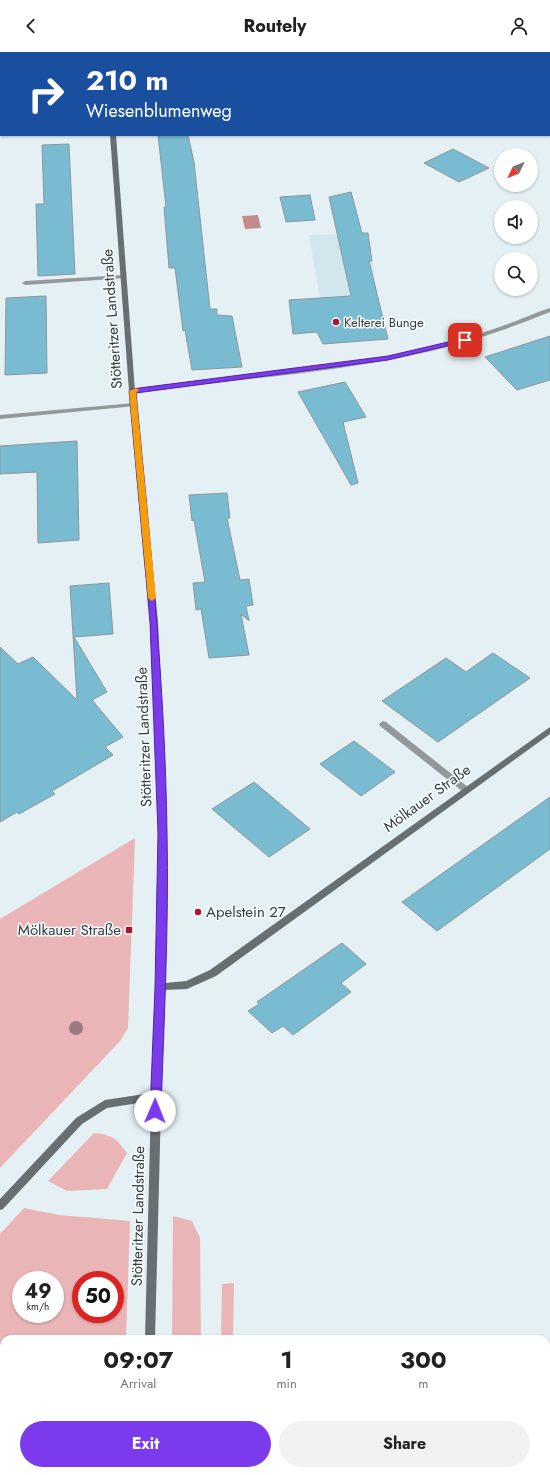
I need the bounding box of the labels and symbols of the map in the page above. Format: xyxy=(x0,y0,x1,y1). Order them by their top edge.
north arrow xyxy=(494,148,538,192)
street label: Stötteritzer Landstraße xyxy=(96,248,128,390)
place label: Kelterei Bunge xyxy=(344,313,424,332)
marker: Kelterei Bunge xyxy=(331,317,341,327)
pin xyxy=(448,323,482,357)
street label: Stötteritzer Landstraße xyxy=(131,666,157,807)
street label: Mölkauer Straße xyxy=(379,759,475,837)
place label: Apelstein 27 xyxy=(206,901,286,923)
marker: Apelstein 27 xyxy=(193,907,203,917)
place label: Mölkauer Straße xyxy=(18,919,121,941)
marker: Mölkauer Straße xyxy=(124,925,134,935)
position arrow xyxy=(134,1090,176,1132)
street label: Stötteritzer Landstraße xyxy=(126,1145,150,1286)
speed limit sign: 50 xyxy=(72,1271,124,1323)

